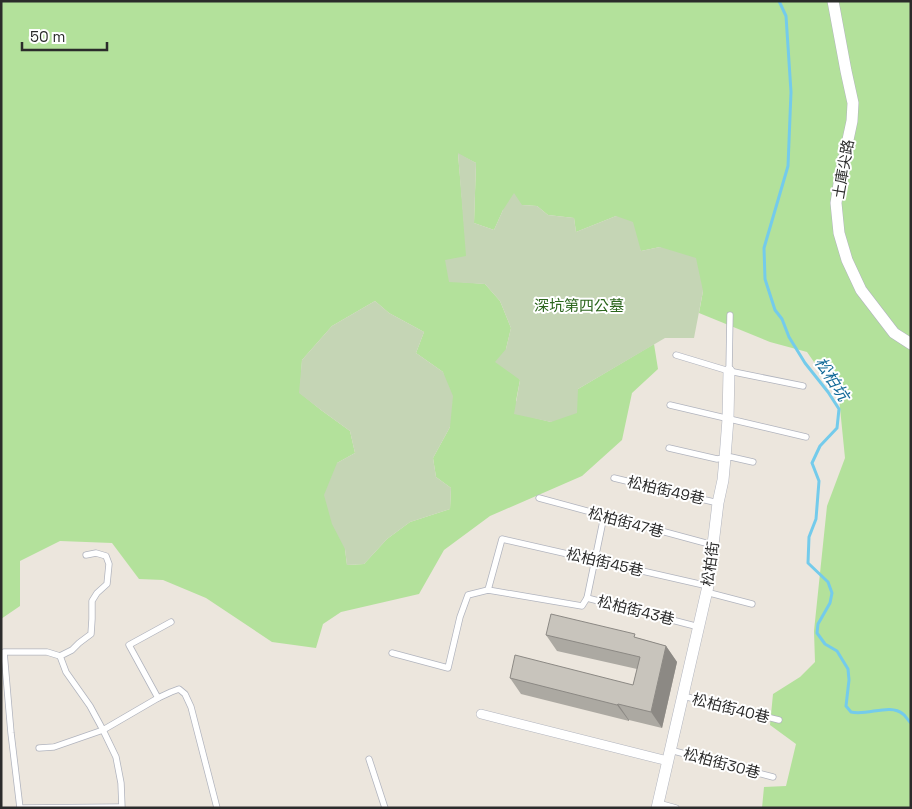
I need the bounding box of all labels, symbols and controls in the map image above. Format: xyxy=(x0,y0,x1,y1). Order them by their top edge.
scale bar xyxy=(22,20,108,52)
text: 50 m xyxy=(30,27,65,46)
street label: 土庫尖路 xyxy=(828,138,858,200)
park label: 深坑第四公墓 xyxy=(534,296,624,315)
water label: 松柏坑 xyxy=(810,353,855,407)
street label: 松柏街49巷 xyxy=(626,472,706,508)
street label: 松柏街47巷 xyxy=(586,503,666,541)
street label: 松柏街 xyxy=(697,540,723,588)
street label: 松柏街45巷 xyxy=(565,544,645,580)
street label: 松柏街43巷 xyxy=(596,591,676,629)
street label: 松柏街40巷 xyxy=(690,689,772,727)
street label: 松柏街30巷 xyxy=(682,744,762,782)

